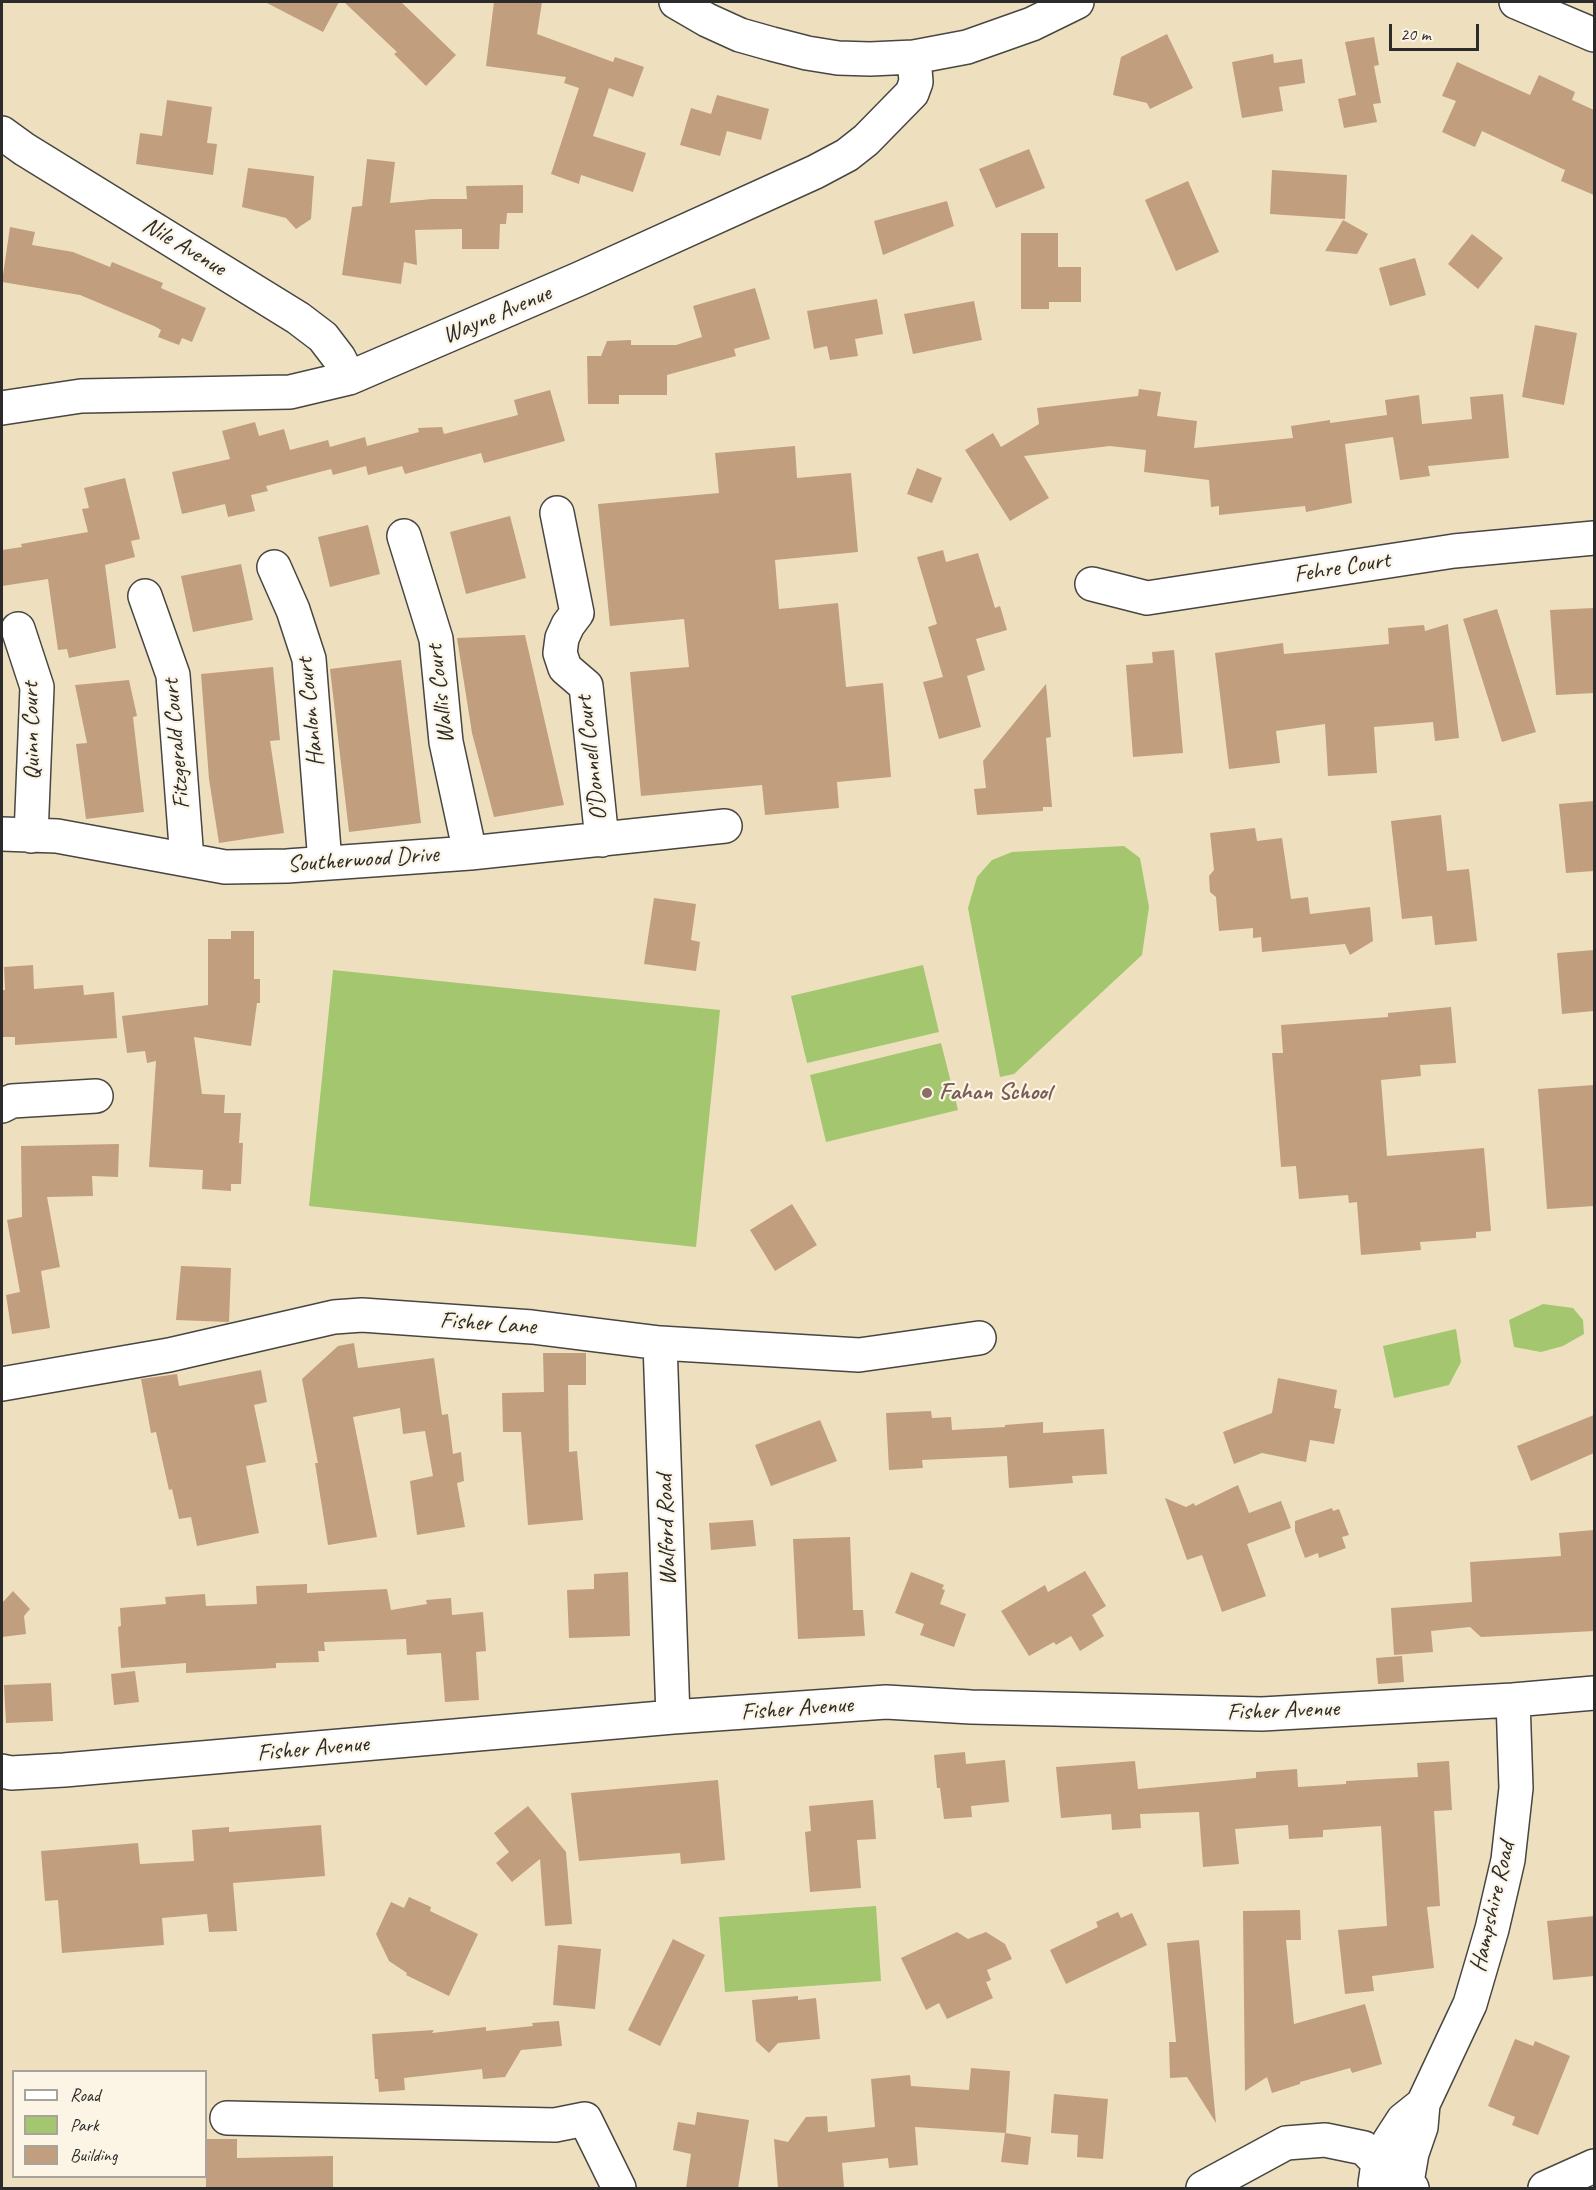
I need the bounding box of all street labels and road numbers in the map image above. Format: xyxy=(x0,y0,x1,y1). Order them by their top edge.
street label: Nile Avenue xyxy=(137,211,231,283)
street label: Wayne Avenue xyxy=(438,279,556,351)
street label: Fehre Court xyxy=(1292,546,1392,590)
street label: Wallis Court xyxy=(421,643,461,745)
street label: Hanlon Court xyxy=(291,656,331,768)
street label: Fitzgerald Court xyxy=(157,678,197,810)
street label: Quinn Court xyxy=(17,682,47,780)
street label: O'Donnell Court xyxy=(570,694,614,822)
street label: Southerwood Drive xyxy=(286,840,440,880)
street label: Fisher Lane xyxy=(439,1306,537,1342)
street label: Walford Road xyxy=(651,1474,683,1586)
street label: Fisher Avenue xyxy=(740,1691,854,1727)
street label: Fisher Avenue xyxy=(1226,1695,1340,1727)
street label: Fisher Avenue xyxy=(256,1730,370,1768)
street label: Hampshire Road xyxy=(1464,1839,1522,1975)

